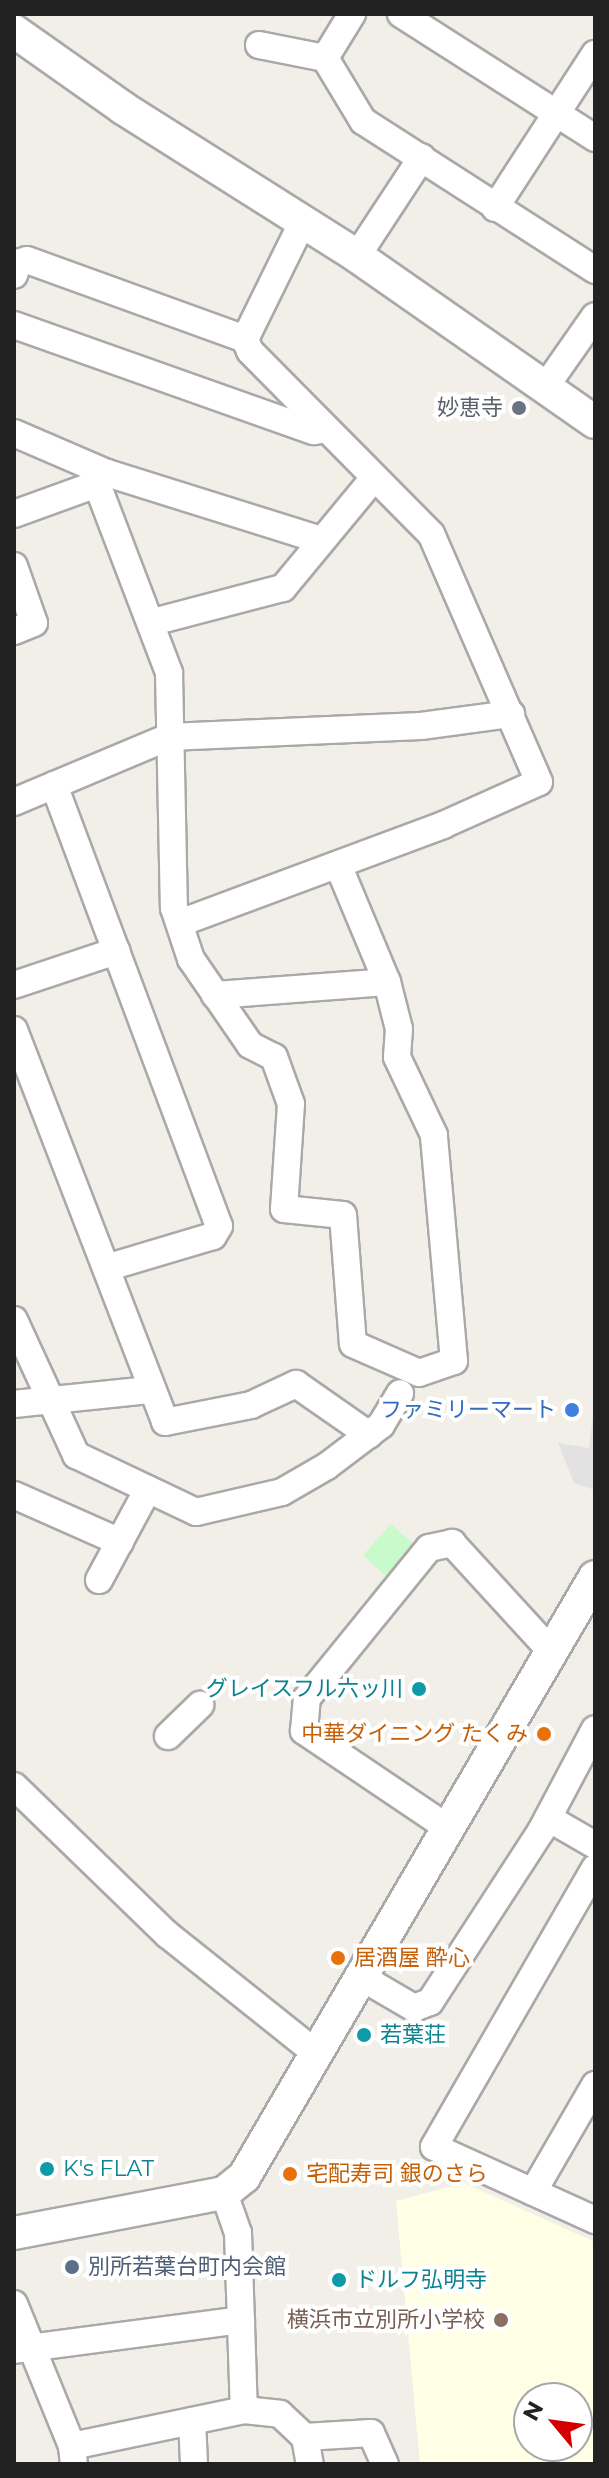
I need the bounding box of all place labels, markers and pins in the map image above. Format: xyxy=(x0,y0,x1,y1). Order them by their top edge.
place label: 妙恵寺 xyxy=(437,395,503,421)
marker: 妙恵寺 xyxy=(510,399,528,417)
place label: ファミリーマート xyxy=(380,1397,556,1423)
marker: ファミリーマート xyxy=(563,1401,581,1419)
place label: グレイスフル六ッ川 xyxy=(205,1676,403,1702)
marker: グレイスフル六ッ川 xyxy=(410,1680,428,1698)
place label: 中華ダイニング たくみ xyxy=(302,1721,528,1747)
marker: 中華ダイニング たくみ xyxy=(535,1725,553,1743)
place label: 居酒屋 酔心 xyxy=(354,1945,470,1971)
marker: 居酒屋 酔心 xyxy=(329,1949,347,1967)
place label: 若葉荘 xyxy=(380,2022,446,2048)
marker: 若葉荘 xyxy=(355,2026,373,2044)
place label: K's FLAT xyxy=(63,2156,154,2182)
marker: K's FLAT xyxy=(38,2160,56,2178)
place label: 宅配寿司 銀のさら xyxy=(306,2161,488,2187)
marker: 宅配寿司 銀のさら xyxy=(281,2165,299,2183)
place label: 別所若葉台町内会館 xyxy=(88,2254,286,2280)
marker: 別所若葉台町内会館 xyxy=(63,2258,81,2276)
place label: ドルフ弘明寺 xyxy=(355,2267,487,2293)
marker: ドルフ弘明寺 xyxy=(330,2271,348,2289)
place label: 横浜市立別所小学校 xyxy=(287,2307,485,2333)
marker: 横浜市立別所小学校 xyxy=(492,2311,510,2329)

